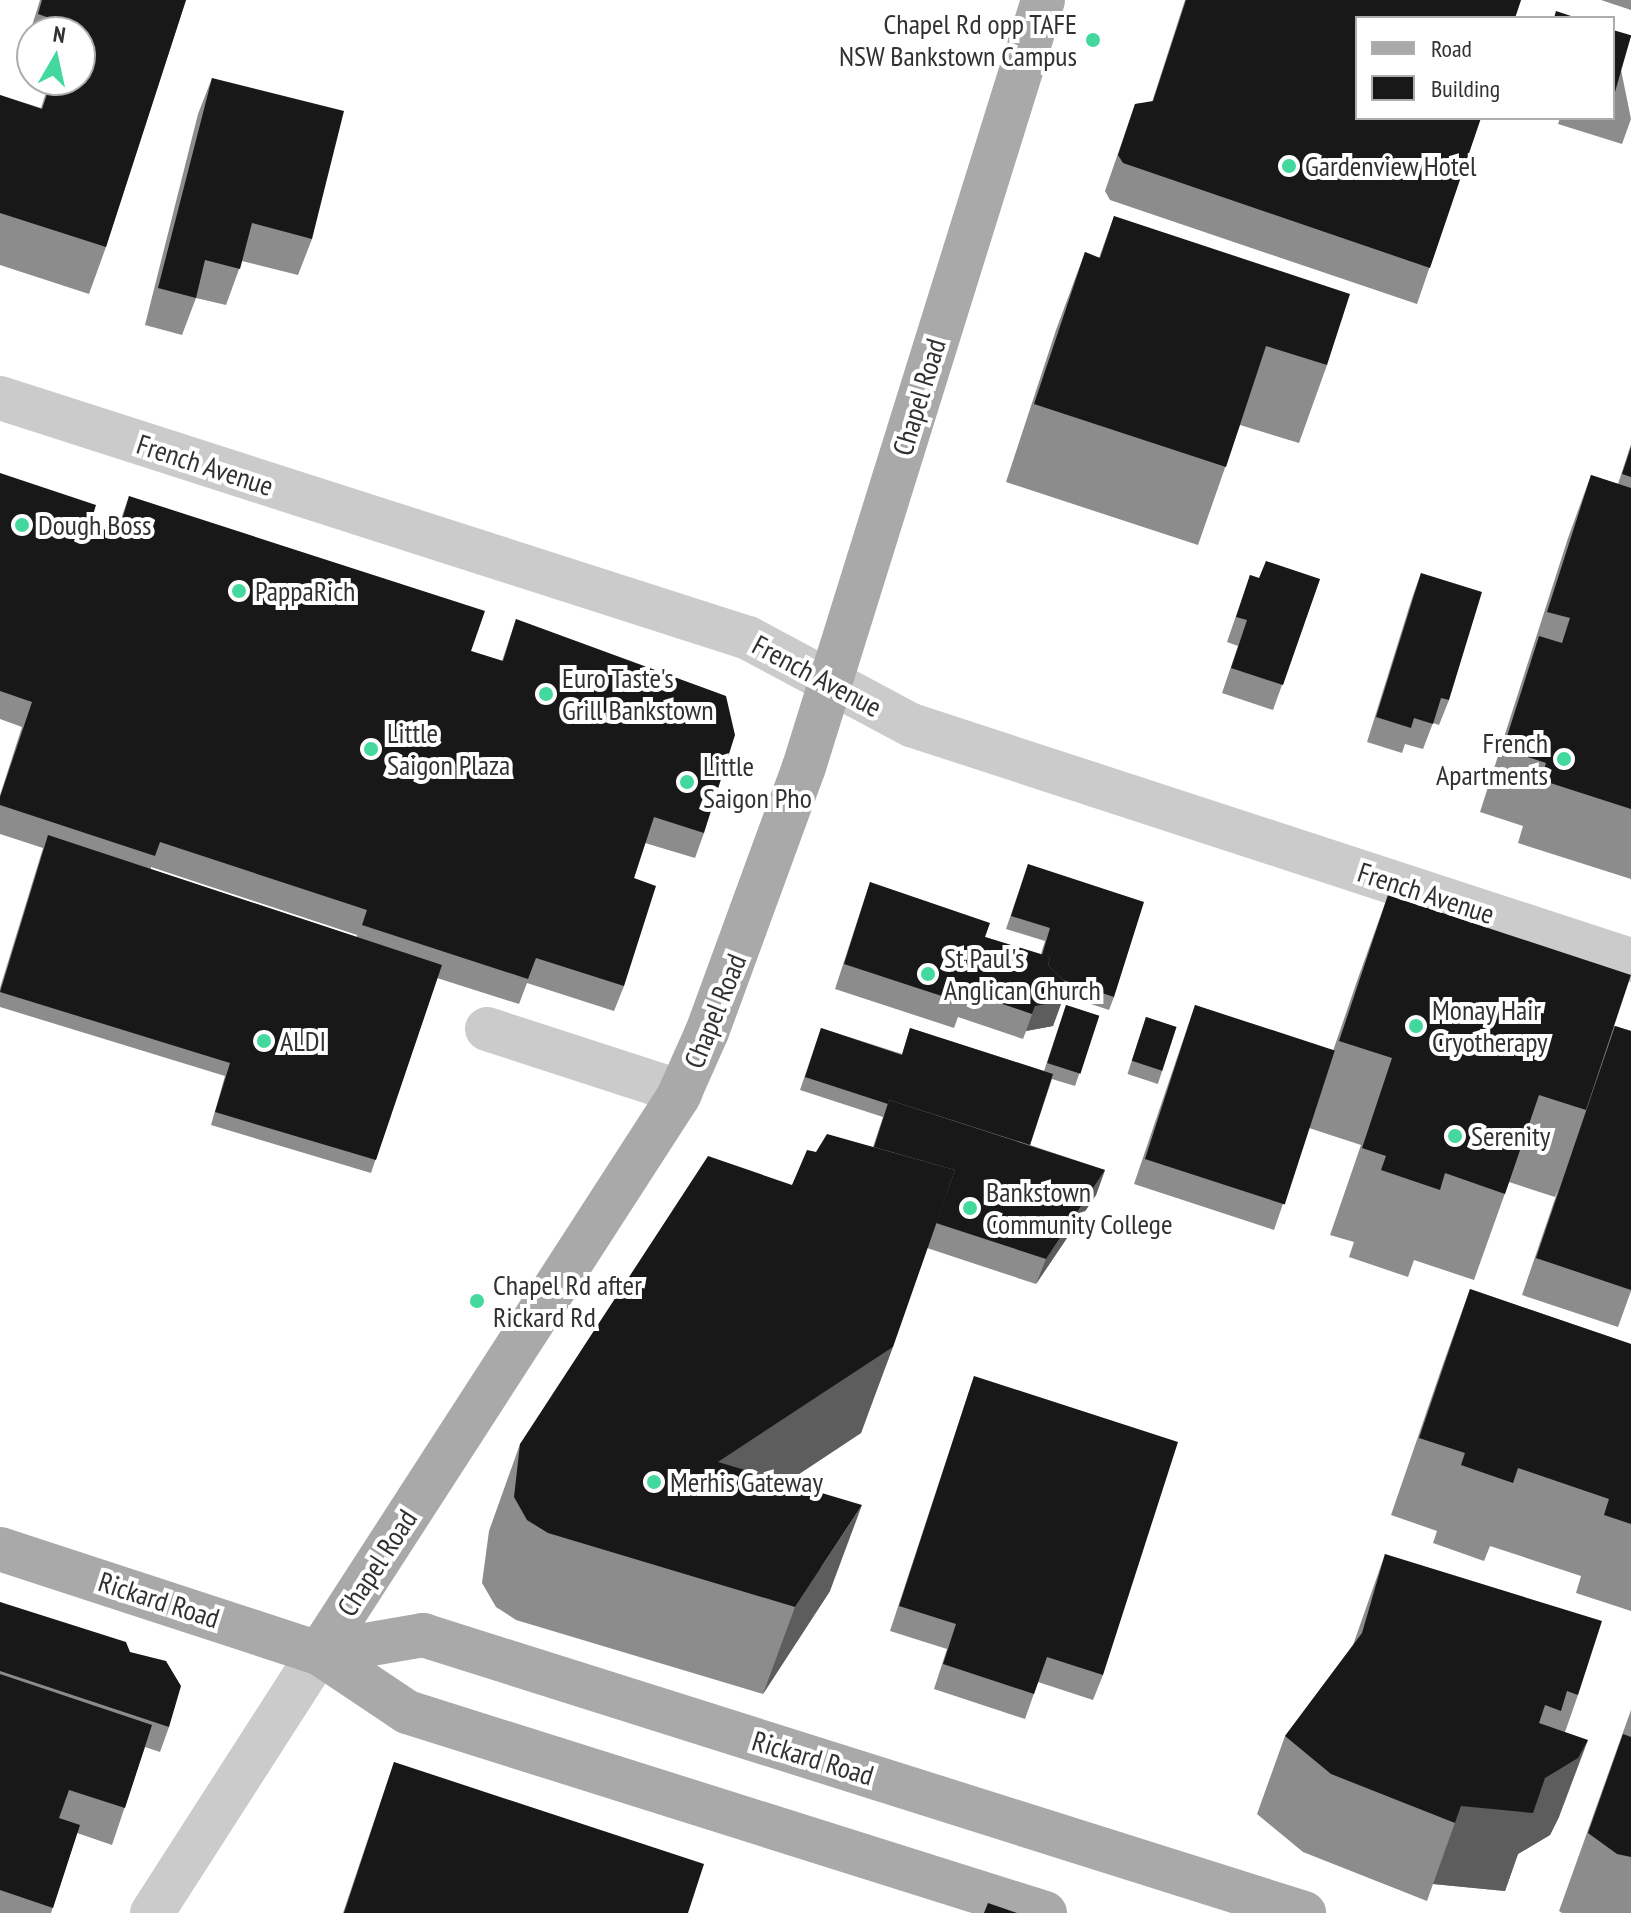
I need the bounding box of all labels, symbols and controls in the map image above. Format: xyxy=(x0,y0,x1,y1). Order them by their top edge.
place label: Chapel Rd opp TAFE NSW Bankstown Campus xyxy=(838,7,1077,73)
north arrow xyxy=(16,16,96,96)
legend xyxy=(1355,16,1615,120)
text: N xyxy=(51,20,67,49)
marker: Chapel Rd opp TAFE NSW Bankstown Campus xyxy=(1084,31,1102,49)
text: Road xyxy=(1431,33,1472,64)
text: Building xyxy=(1431,73,1500,104)
place label: Gardenview Hotel xyxy=(1305,149,1477,183)
marker: Gardenview Hotel xyxy=(1280,157,1298,175)
street label: Chapel Road xyxy=(885,335,953,459)
street label: French Avenue xyxy=(132,427,278,503)
place label: Dough Boss xyxy=(38,508,152,542)
marker: Dough Boss xyxy=(13,516,31,534)
place label: PappaRich xyxy=(255,574,355,608)
marker: PappaRich xyxy=(230,582,248,600)
street label: French Avenue xyxy=(746,628,888,724)
place label: Euro Taste's Grill Bankstown xyxy=(562,661,714,727)
marker: Euro Taste's Grill Bankstown xyxy=(537,685,555,703)
place label: Little Saigon Plaza xyxy=(387,716,510,782)
place label: French Apartments xyxy=(1436,726,1548,792)
marker: Little Saigon Plaza xyxy=(362,740,380,758)
place label: Little Saigon Pho xyxy=(703,749,812,815)
marker: French Apartments xyxy=(1555,750,1573,768)
marker: Little Saigon Pho xyxy=(678,773,696,791)
street label: French Avenue xyxy=(1353,855,1499,931)
place label: St Paul's Anglican Church xyxy=(944,941,1101,1007)
street label: Chapel Road xyxy=(677,949,753,1073)
marker: St Paul's Anglican Church xyxy=(919,965,937,983)
place label: Monay Hair Cryotherapy xyxy=(1432,993,1548,1059)
marker: Monay Hair Cryotherapy xyxy=(1407,1017,1425,1035)
place label: ALDI xyxy=(280,1024,326,1058)
marker: ALDI xyxy=(255,1032,273,1050)
place label: Serenity xyxy=(1471,1119,1550,1153)
marker: Serenity xyxy=(1446,1127,1464,1145)
place label: Bankstown Community College xyxy=(986,1175,1173,1241)
marker: Bankstown Community College xyxy=(961,1199,979,1217)
place label: Chapel Rd after Rickard Rd xyxy=(493,1268,642,1334)
marker: Chapel Rd after Rickard Rd xyxy=(468,1292,486,1310)
place label: Merhis Gateway xyxy=(670,1465,823,1499)
marker: Merhis Gateway xyxy=(645,1473,663,1491)
street label: Chapel Road xyxy=(330,1503,424,1623)
street label: Rickard Road xyxy=(94,1565,224,1635)
street label: Rickard Road xyxy=(748,1724,878,1792)

